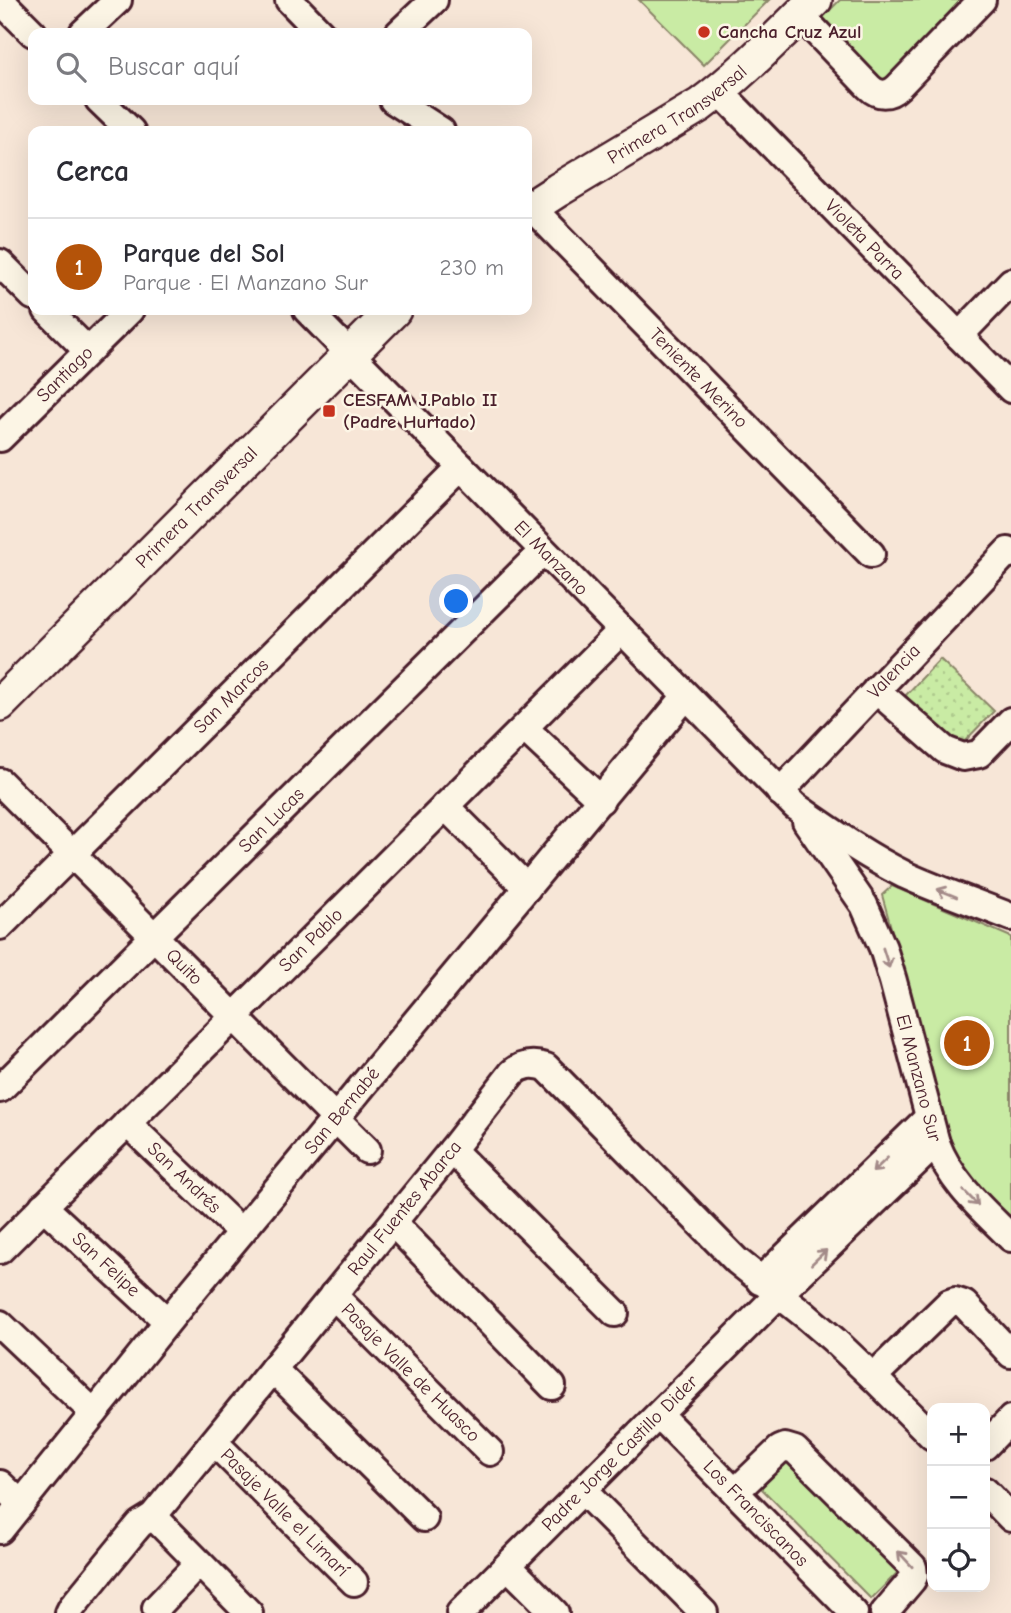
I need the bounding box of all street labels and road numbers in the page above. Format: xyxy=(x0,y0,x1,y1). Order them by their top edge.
street label: Primera Transversal xyxy=(604,60,751,169)
street label: Violeta Parra xyxy=(820,195,909,284)
street label: Teniente Merino xyxy=(645,323,752,433)
street label: Santiago xyxy=(32,342,98,407)
street label: Primera Transversal xyxy=(131,442,262,573)
street label: El Manzano xyxy=(509,516,593,600)
street label: Valencia xyxy=(863,640,925,703)
street label: San Marcos xyxy=(189,654,273,738)
street label: San Lucas xyxy=(234,783,309,857)
street label: San Pablo xyxy=(274,904,347,977)
street label: Quito xyxy=(162,944,207,990)
street label: El Manzano Sur xyxy=(891,1012,946,1144)
street label: San Bernabé xyxy=(300,1063,384,1159)
street label: Raul Fuentes Abarca xyxy=(343,1136,466,1280)
street label: San Andrés xyxy=(143,1137,225,1218)
street label: San Felipe xyxy=(68,1228,145,1301)
street label: Pasaje Valle de Huasco xyxy=(337,1299,485,1447)
street label: Padre Jorge Castillo Dider xyxy=(537,1370,703,1536)
street label: Pasaje Valle el Limarí xyxy=(216,1444,354,1582)
street label: Los Franciscanos xyxy=(699,1456,813,1571)

